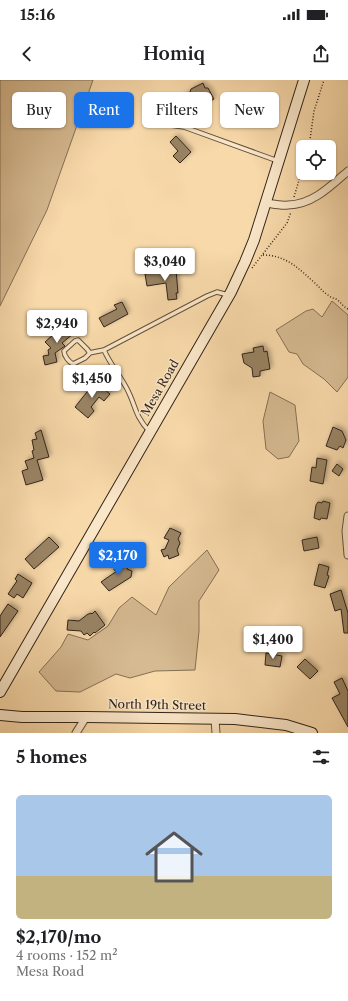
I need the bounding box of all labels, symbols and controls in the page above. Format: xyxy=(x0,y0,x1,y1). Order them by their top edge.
text: 15:16 xyxy=(20,5,55,24)
icon: back xyxy=(16,43,38,65)
text: Homiq xyxy=(143,43,205,65)
icon: share xyxy=(310,43,332,65)
chip: Buy xyxy=(12,92,66,128)
chip: Rent xyxy=(74,92,134,128)
chip: Filters xyxy=(142,92,212,128)
chip: New xyxy=(220,92,279,128)
map controls xyxy=(296,140,336,180)
button: locate xyxy=(296,140,336,180)
pin: $3,040 xyxy=(132,248,198,282)
text: $3,040 xyxy=(144,253,186,269)
pin: $2,940 xyxy=(24,310,90,344)
text: $2,940 xyxy=(36,315,78,331)
street label: Mesa Road xyxy=(137,356,182,419)
pin: $1,450 xyxy=(59,365,125,399)
text: $1,450 xyxy=(72,370,112,386)
pin: $2,170 xyxy=(85,542,151,576)
text: $2,170 xyxy=(98,547,138,563)
pin: $1,400 xyxy=(240,626,306,660)
text: $1,400 xyxy=(253,631,293,647)
street label: North 19th Street xyxy=(108,696,207,713)
icon: filters xyxy=(310,746,332,768)
text: 5 homes xyxy=(16,747,87,767)
icon: home xyxy=(138,821,210,893)
text: $2,170/mo xyxy=(16,927,101,947)
text: 4 rooms · 152 m² xyxy=(16,947,117,963)
text: Mesa Road xyxy=(16,963,84,979)

